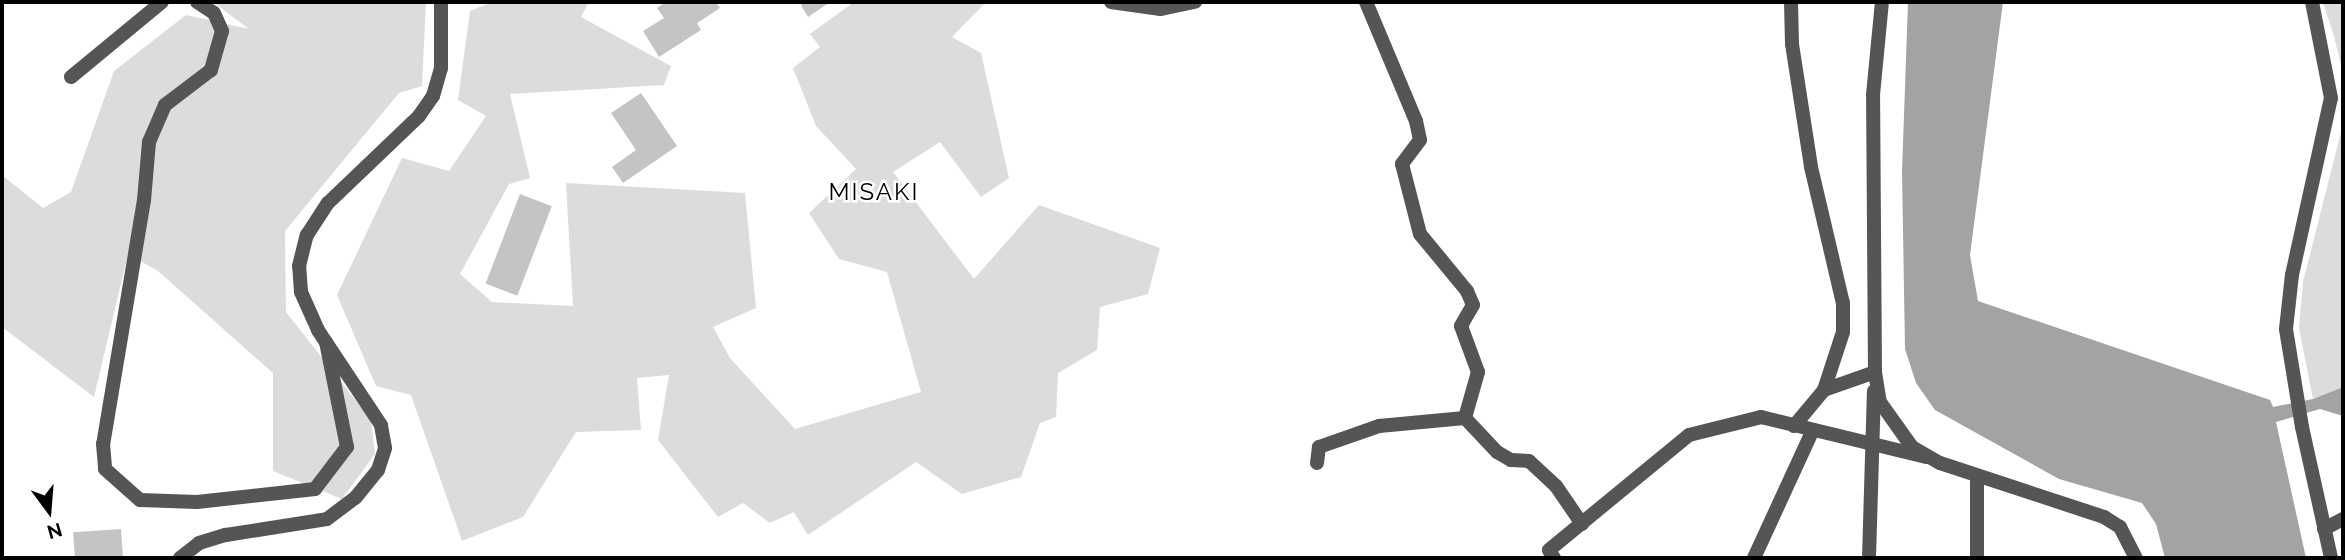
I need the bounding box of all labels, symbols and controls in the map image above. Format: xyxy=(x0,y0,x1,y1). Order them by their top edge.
district label: MISAKI xyxy=(829,178,919,206)
north arrow xyxy=(14,476,84,546)
text: N xyxy=(45,519,65,544)

